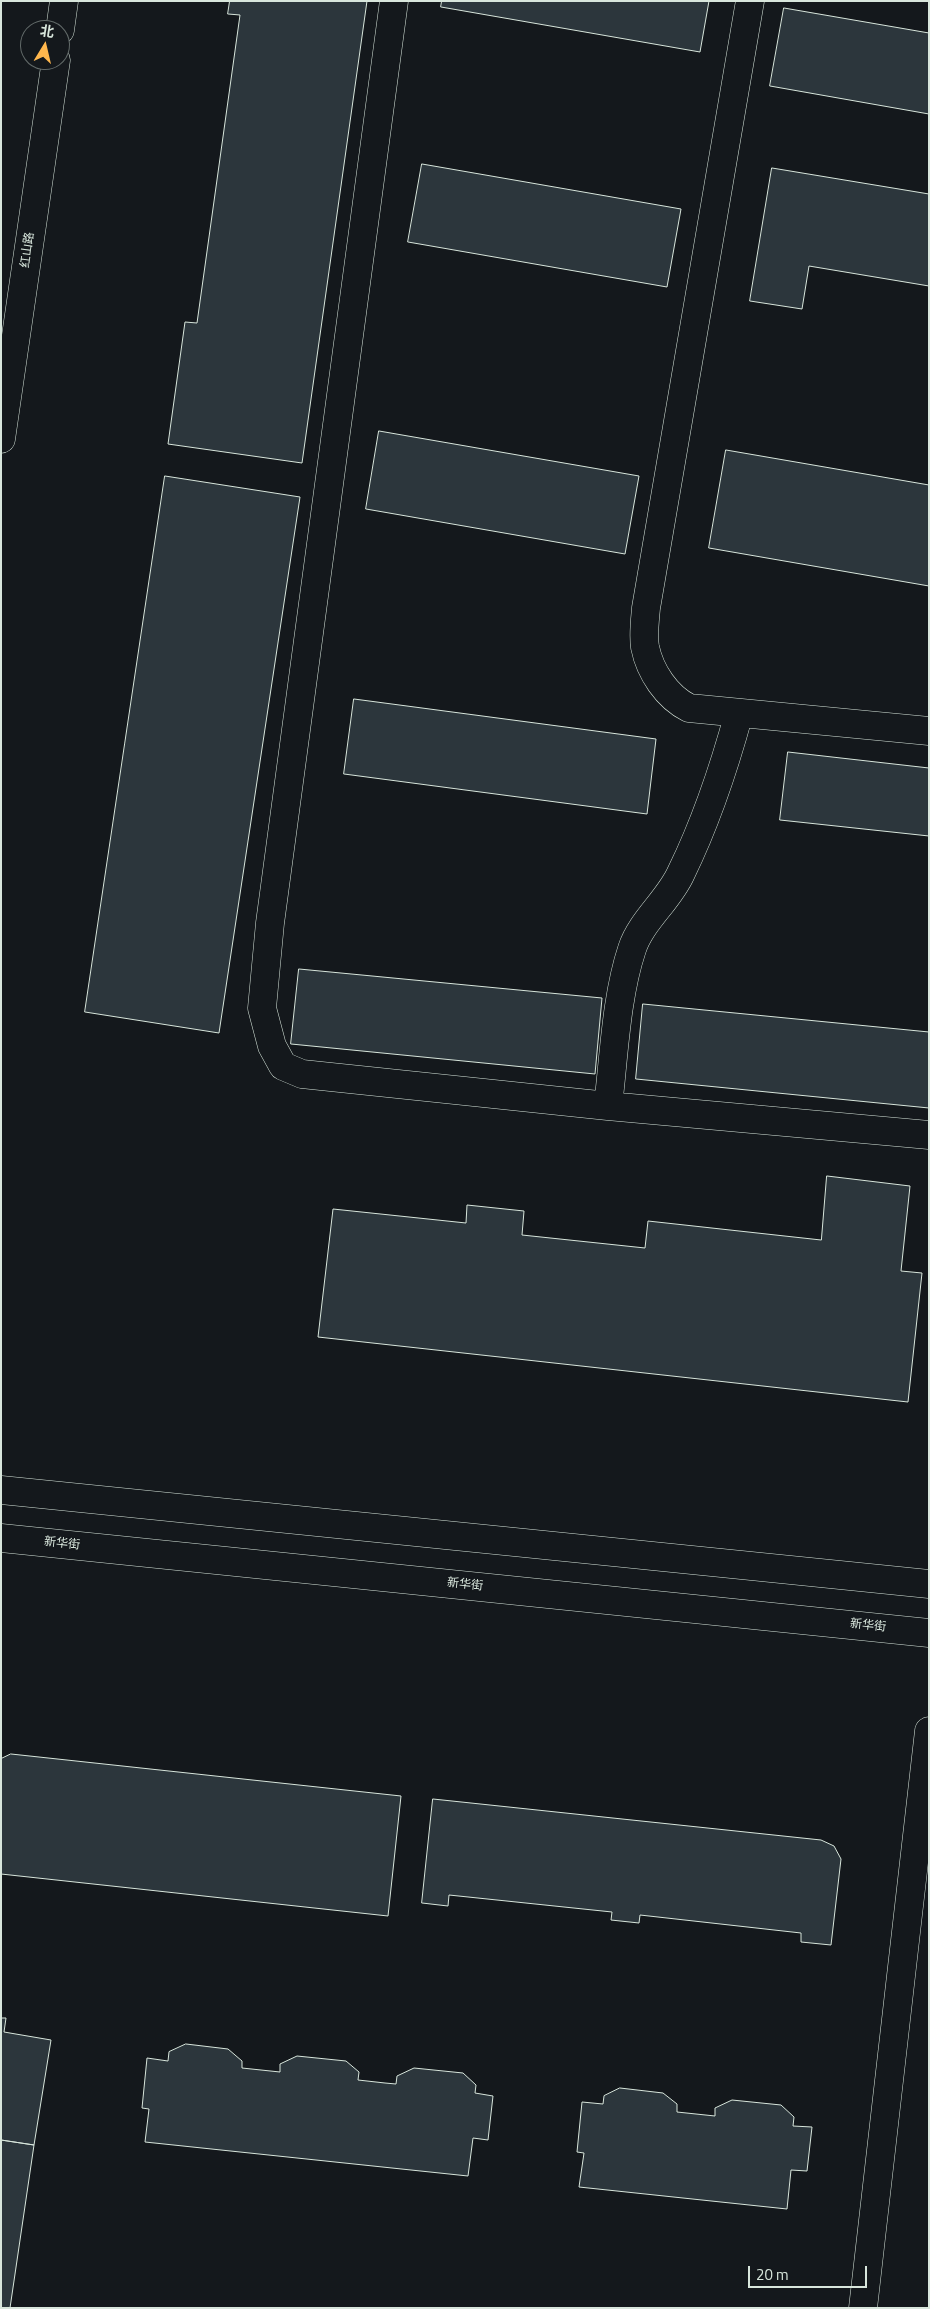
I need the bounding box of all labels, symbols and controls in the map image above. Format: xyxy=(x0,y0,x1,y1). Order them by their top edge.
text: 北 xyxy=(39,19,56,42)
north arrow xyxy=(20,20,70,70)
street label: 红山路 xyxy=(18,231,38,269)
street label: 新华街 xyxy=(43,1535,81,1553)
street label: 新华街 xyxy=(446,1576,484,1594)
street label: 新华街 xyxy=(849,1617,887,1635)
scale bar xyxy=(750,2256,869,2288)
text: 20 m xyxy=(756,2263,789,2286)

